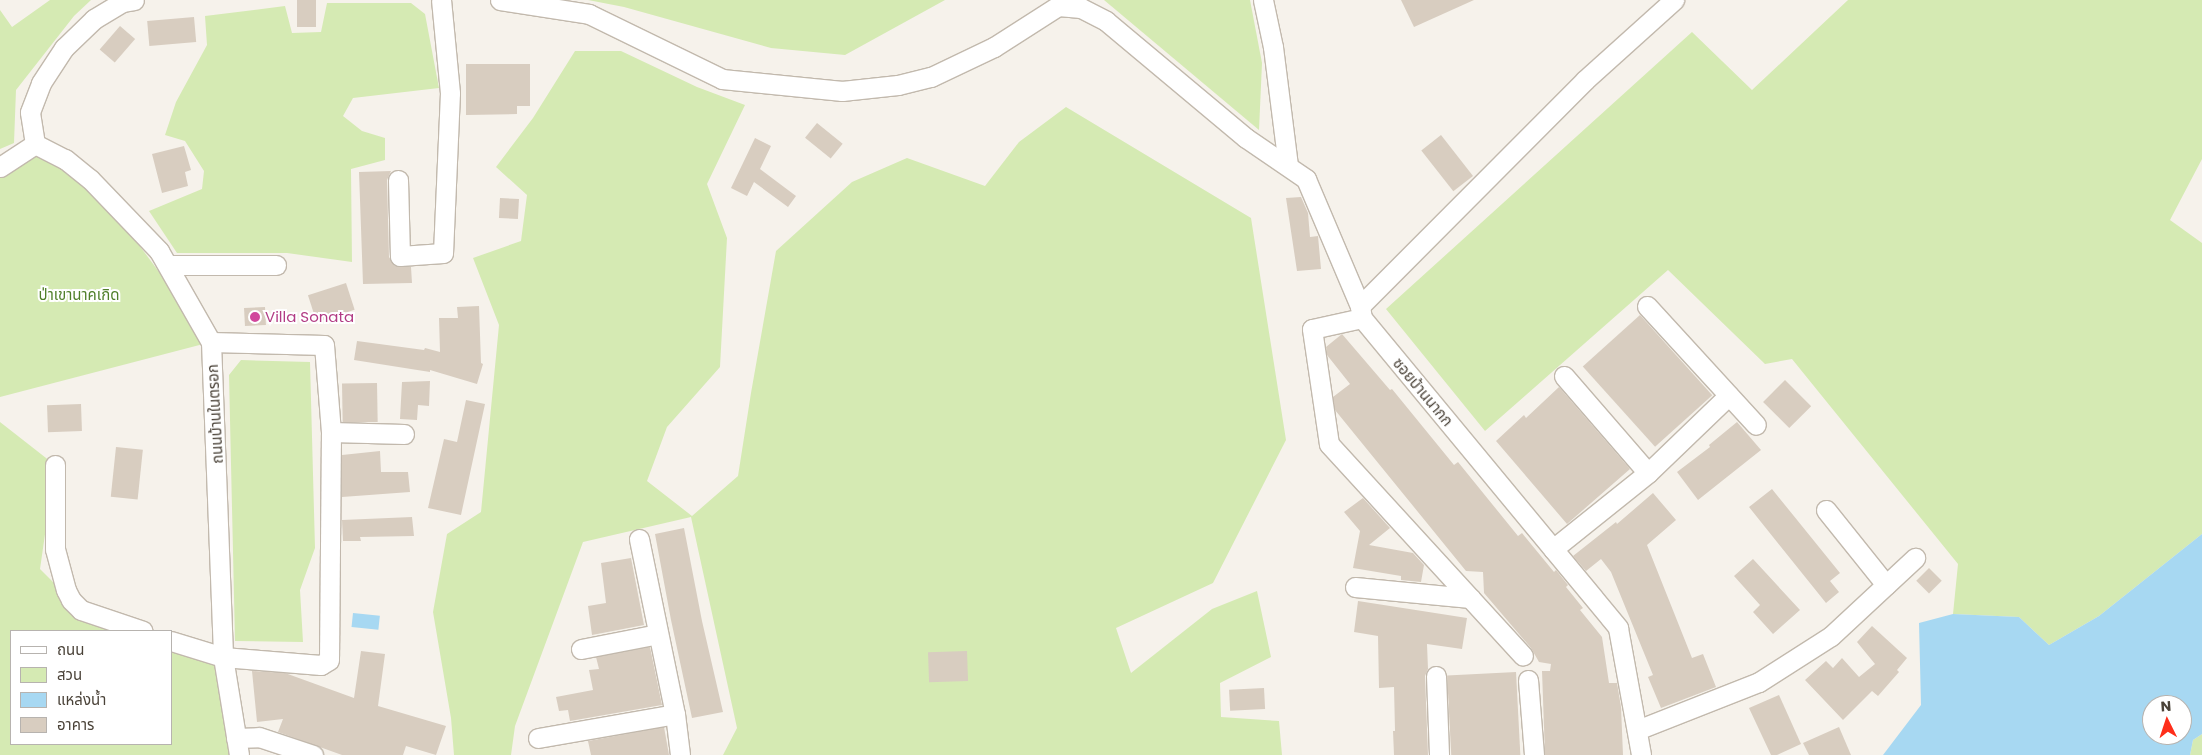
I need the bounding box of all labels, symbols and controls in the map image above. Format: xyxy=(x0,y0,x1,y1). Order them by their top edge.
park label: ป่าเขานาคเกิด xyxy=(39,286,119,304)
place label: Villa Sonata xyxy=(265,308,354,326)
marker: Villa Sonata xyxy=(249,311,261,323)
street label: ซอยบ้านนากก xyxy=(1389,354,1457,430)
street label: ถนนบ้านในตรอก xyxy=(203,364,227,464)
legend xyxy=(10,630,172,745)
text: ถนน xyxy=(57,639,84,660)
text: สวน xyxy=(57,664,82,685)
text: แหล่งน้ำ xyxy=(57,689,106,710)
north arrow xyxy=(2142,695,2192,745)
text: N xyxy=(2160,696,2172,716)
text: อาคาร xyxy=(57,714,94,735)

